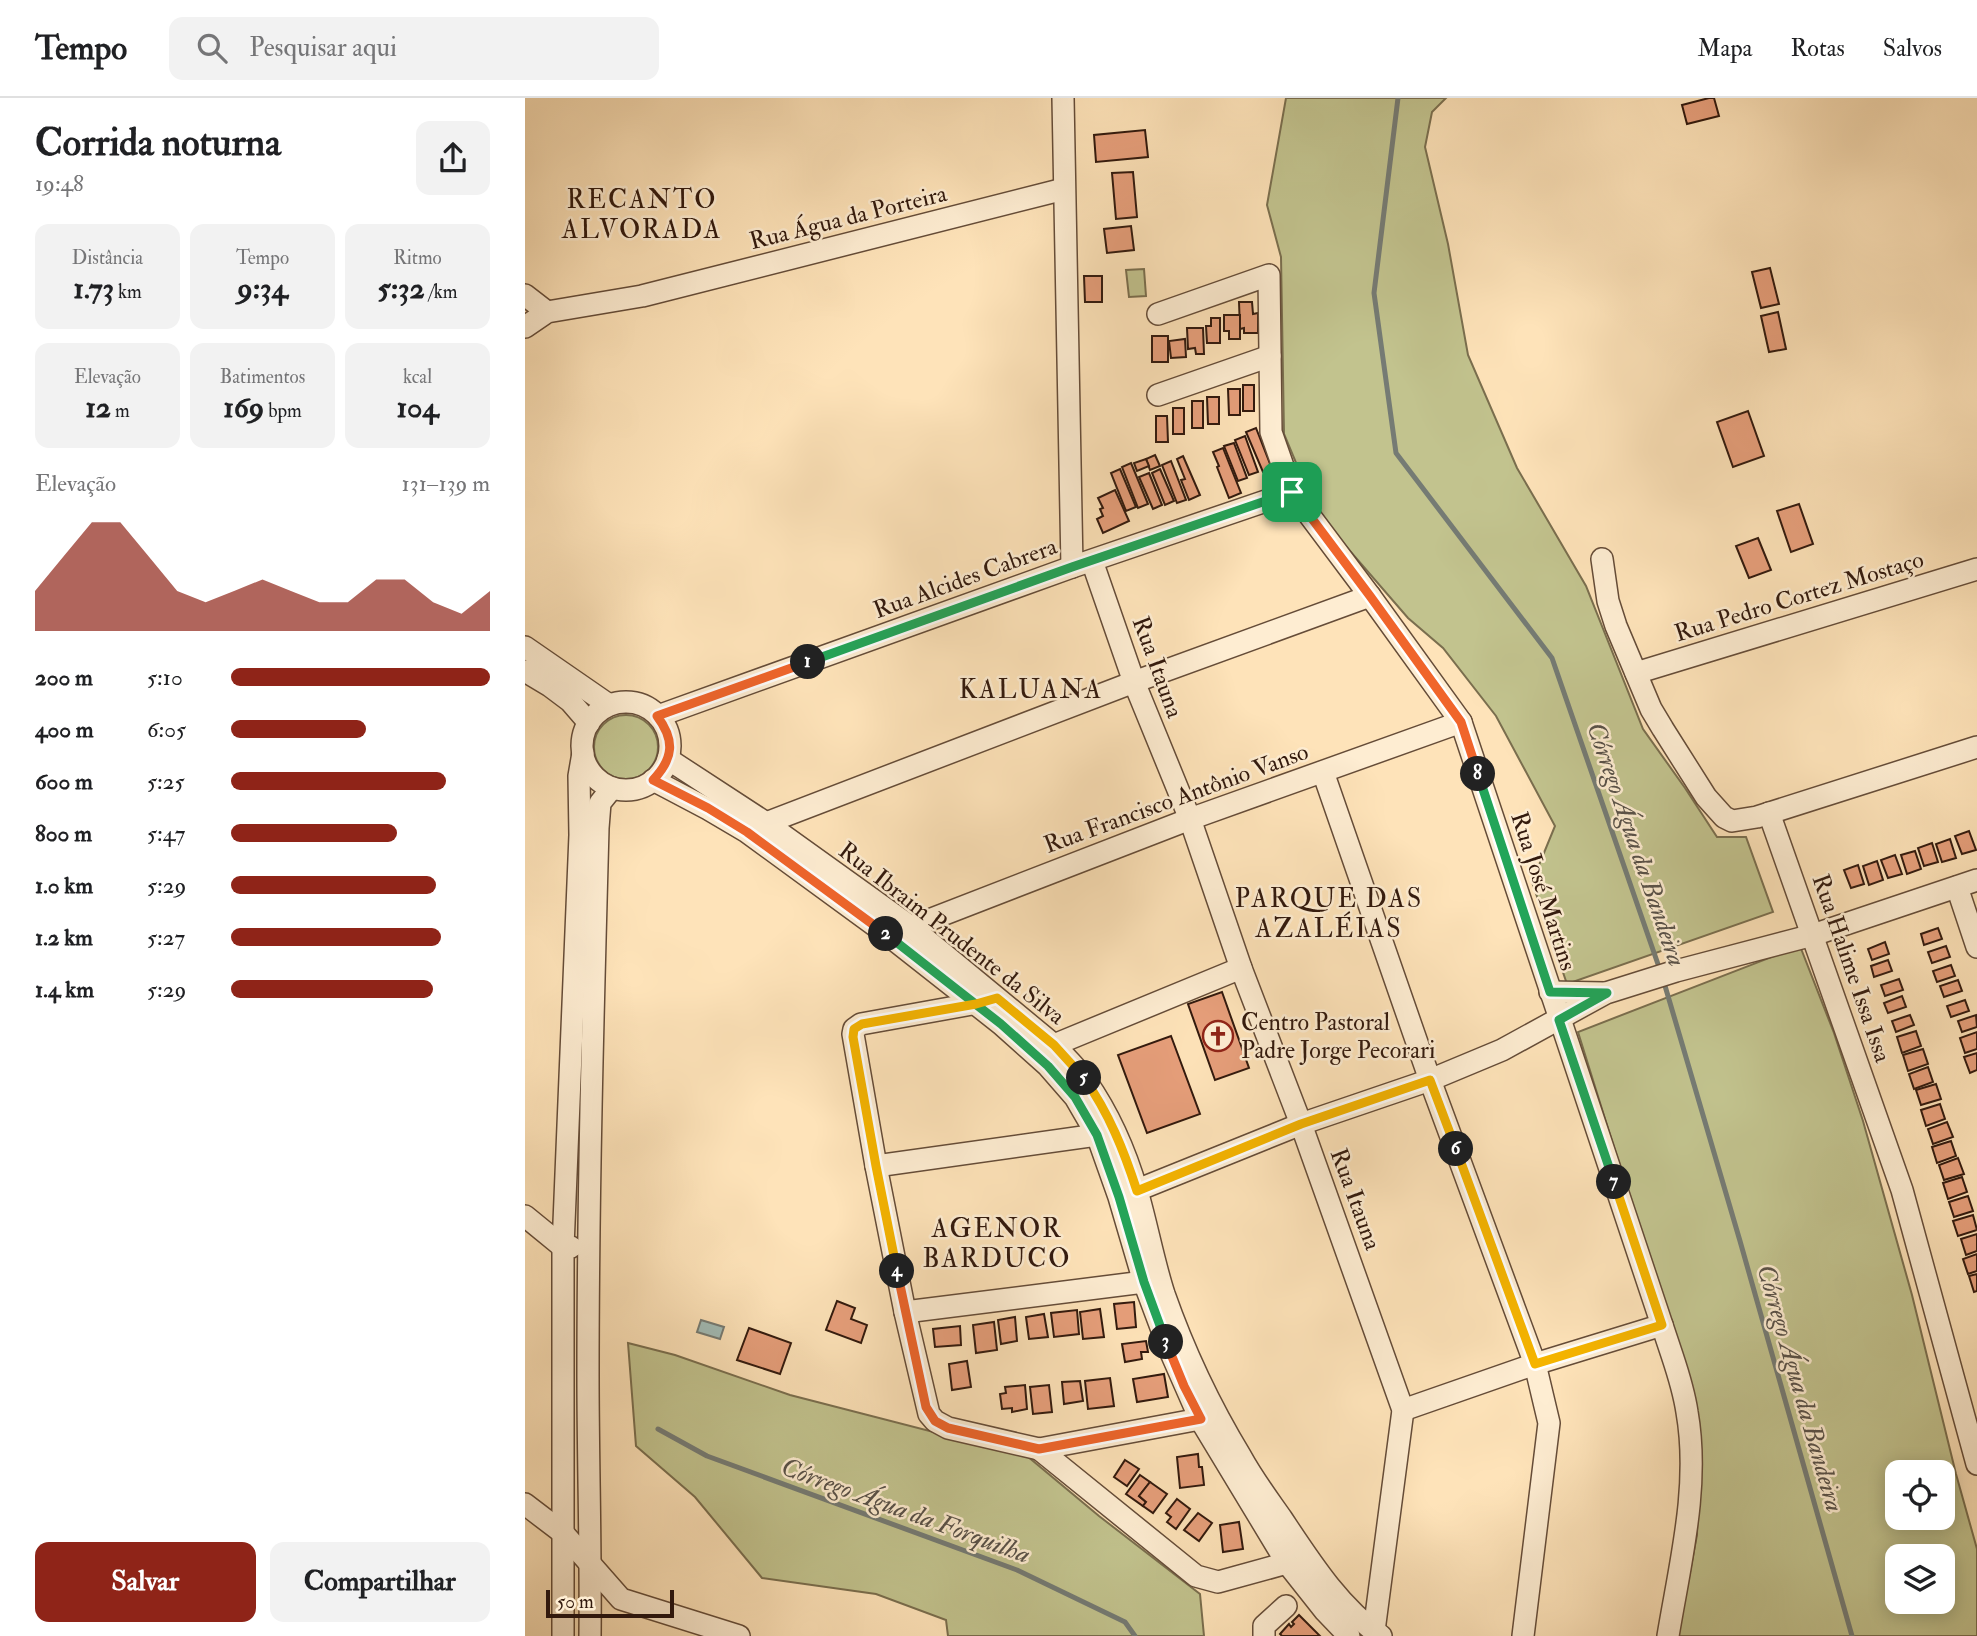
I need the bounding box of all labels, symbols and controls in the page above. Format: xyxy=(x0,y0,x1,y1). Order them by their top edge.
search box xyxy=(169,17,659,80)
text: Tempo xyxy=(35,28,127,69)
icon: search xyxy=(193,29,231,67)
text: Pesquisar aqui xyxy=(249,32,397,64)
text: Mapa xyxy=(1697,33,1752,64)
text: Rotas xyxy=(1790,33,1845,64)
text: Salvos xyxy=(1883,33,1942,64)
text: Corrida noturna xyxy=(35,119,281,167)
button: share xyxy=(416,121,490,195)
text: 19:48 xyxy=(35,169,84,198)
street label: Rua Água da Porteira xyxy=(746,177,951,257)
district label: RECANTO ALVORADA xyxy=(561,184,722,246)
text: Distância xyxy=(72,246,143,270)
text: Tempo xyxy=(236,246,289,270)
text: Ritmo xyxy=(393,246,442,270)
text: 1.73 xyxy=(73,270,114,307)
text: 9:34 xyxy=(237,270,288,307)
text: 5:32 xyxy=(377,270,425,307)
text: km xyxy=(114,280,142,304)
text: /km xyxy=(425,280,458,304)
text: Elevação xyxy=(74,365,141,389)
text: Batimentos xyxy=(220,365,305,389)
text: kcal xyxy=(403,365,432,389)
text: 12 xyxy=(85,389,111,426)
text: 169 xyxy=(223,389,264,426)
text: 104 xyxy=(397,389,438,426)
text: m xyxy=(111,399,130,423)
text: bpm xyxy=(264,399,302,423)
pin xyxy=(1262,462,1322,522)
text: Elevação xyxy=(35,469,116,498)
text: 131–139 m xyxy=(402,469,490,498)
icon: arrive xyxy=(1273,473,1311,511)
street label: Rua Alcides Cabrera xyxy=(869,530,1062,626)
street label: Rua Pedro Cortez Mostaço xyxy=(1671,544,1927,649)
street label: Rua Itauna xyxy=(1125,612,1191,723)
pin: 1 xyxy=(791,644,825,680)
text: 1 xyxy=(804,649,811,673)
text: 200 m xyxy=(35,663,93,692)
text: 5:10 xyxy=(147,663,183,692)
district label: KALUANA xyxy=(959,674,1103,706)
text: 400 m xyxy=(35,715,94,744)
text: 6:05 xyxy=(147,715,186,744)
water label: Córrego Água da Bandeira xyxy=(1579,718,1695,970)
street label: Rua Francisco Antônio Vanso xyxy=(1040,736,1313,861)
pin: 8 xyxy=(1461,756,1495,792)
text: 8 xyxy=(1473,761,1482,785)
text: 600 m xyxy=(35,767,93,796)
text: 5:25 xyxy=(147,767,185,796)
street label: Rua José Martins xyxy=(1503,808,1584,974)
text: 800 m xyxy=(35,819,92,848)
text: 5:47 xyxy=(147,819,185,848)
street label: Rua Ibraim Prudente da Silva xyxy=(832,835,1072,1032)
street label: Rua Halime Issa Issa xyxy=(1805,870,1899,1067)
text: 1.0 km xyxy=(35,871,93,900)
text: 5:29 xyxy=(147,871,186,900)
district label: PARQUE DAS AZALÉIAS xyxy=(1235,883,1423,945)
pin: 2 xyxy=(869,916,903,952)
text: 2 xyxy=(881,921,890,945)
text: 1.2 km xyxy=(35,923,93,952)
text: 5:27 xyxy=(147,923,185,952)
text: 1.4 km xyxy=(35,975,94,1004)
text: 5:29 xyxy=(147,975,186,1004)
place label: Centro Pastoral Padre Jorge Pecorari xyxy=(1241,1007,1435,1066)
church icon: Centro Pastoral Padre Jorge Pecorari xyxy=(1201,1019,1235,1053)
pin: 5 xyxy=(1067,1060,1101,1096)
text: 5 xyxy=(1079,1065,1088,1089)
pin: 6 xyxy=(1439,1132,1473,1166)
text: 6 xyxy=(1451,1136,1460,1160)
street label: Rua Itauna xyxy=(1323,1144,1389,1255)
pin: 7 xyxy=(1597,1164,1631,1200)
text: 7 xyxy=(1609,1169,1618,1193)
district label: AGENOR BARDUCO xyxy=(923,1213,1071,1275)
pin: 4 xyxy=(879,1254,915,1288)
text: 4 xyxy=(891,1258,902,1282)
water label: Córrego Água da Bandeira xyxy=(1749,1260,1853,1516)
pin: 3 xyxy=(1149,1324,1183,1360)
text: 3 xyxy=(1162,1329,1169,1353)
water label: Córrego Água da Forquilha xyxy=(777,1449,1035,1571)
map controls xyxy=(1885,1460,1955,1614)
button: locate xyxy=(1885,1460,1955,1530)
button: Salvar xyxy=(35,1542,256,1622)
button: Compartilhar xyxy=(270,1542,490,1622)
button: layers xyxy=(1885,1544,1955,1614)
scale bar xyxy=(546,1587,674,1619)
text: 50 m xyxy=(557,1590,594,1614)

